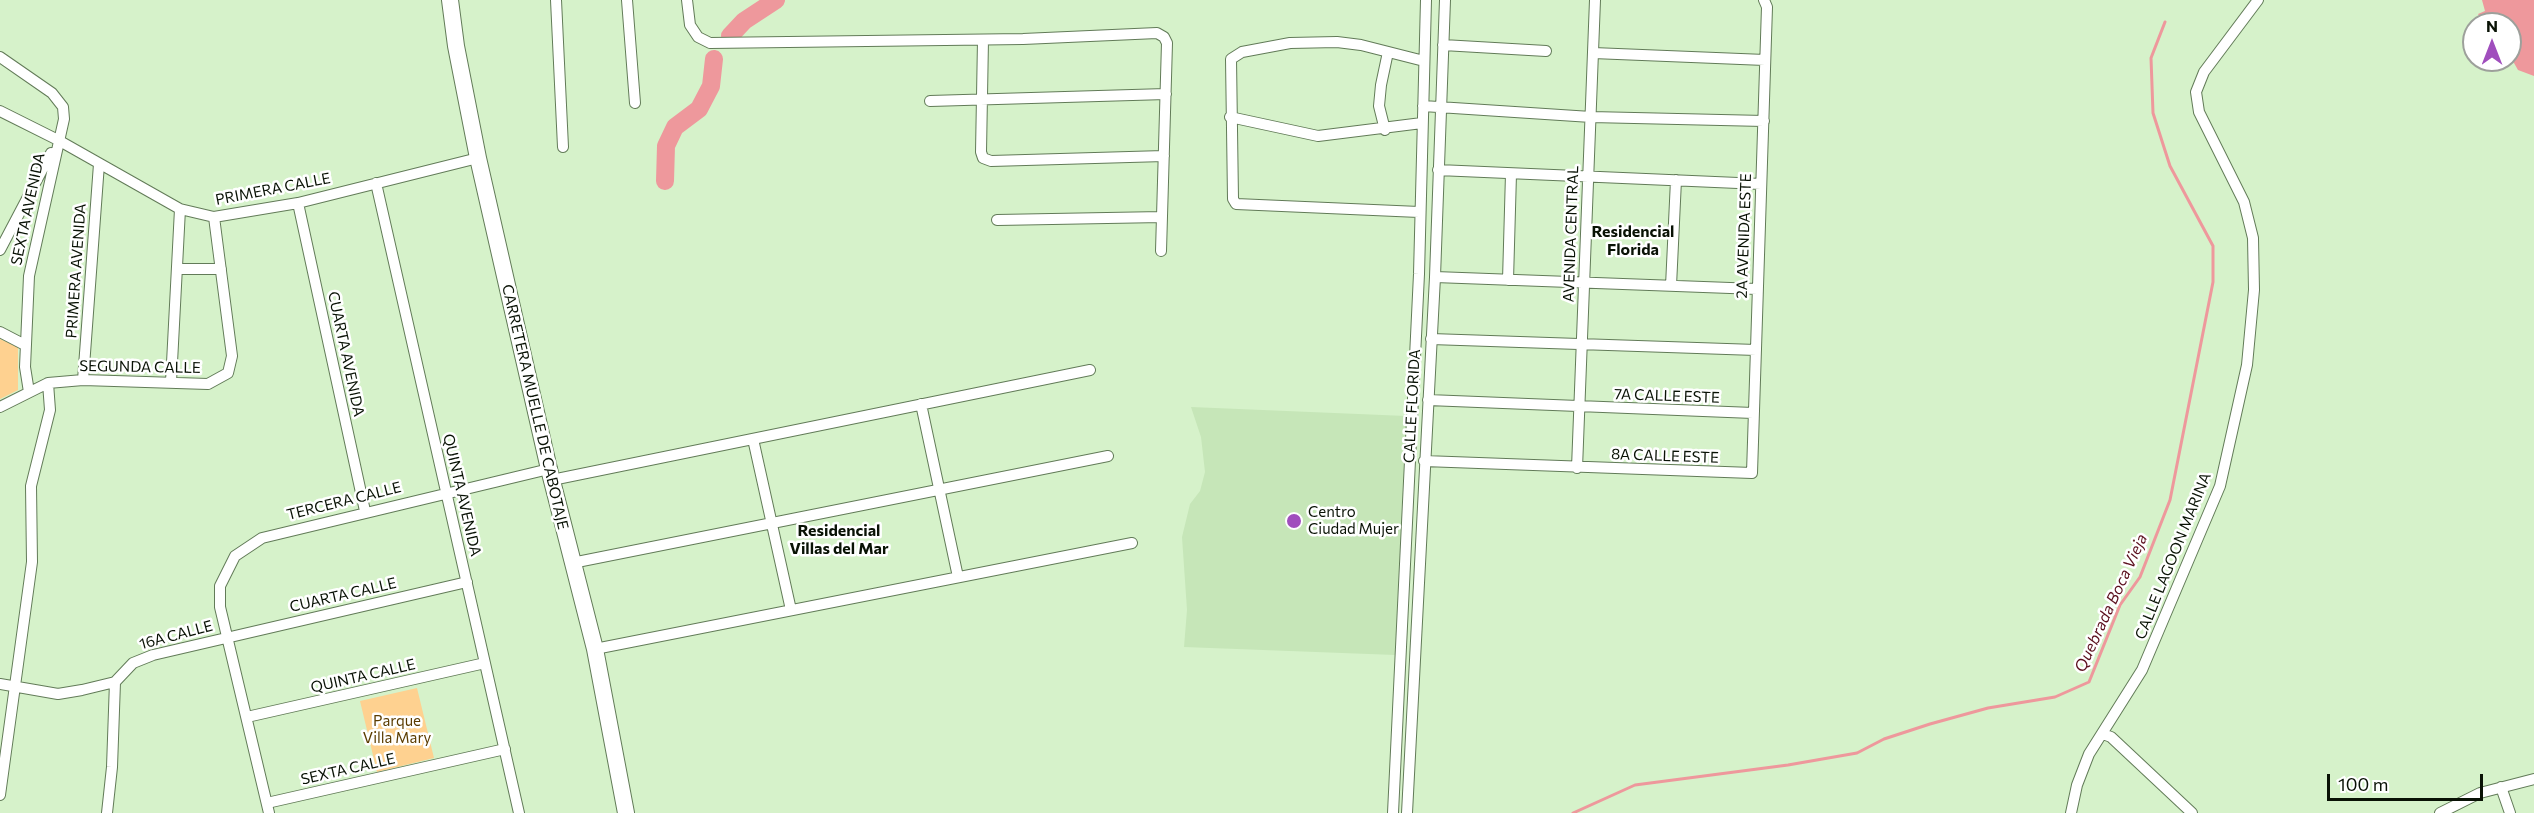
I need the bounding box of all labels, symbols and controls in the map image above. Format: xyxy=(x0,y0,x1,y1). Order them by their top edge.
north arrow xyxy=(2462,12,2522,72)
text: N xyxy=(2486,16,2498,35)
street label: SEXTA AVENIDA xyxy=(7,151,49,267)
street label: AVENIDA CENTRAL xyxy=(1560,165,1582,303)
street label: PRIMERA CALLE xyxy=(214,169,332,209)
street label: 2A AVENIDA ESTE xyxy=(1733,173,1755,299)
street label: PRIMERA AVENIDA xyxy=(62,203,90,339)
district label: Residencial Florida xyxy=(1592,222,1674,260)
street label: CARRETERA MUELLE DE CABOTAJE xyxy=(498,283,572,531)
street label: CUARTA AVENIDA xyxy=(324,290,368,418)
street label: CALLE FLORIDA xyxy=(1400,349,1424,463)
street label: SEGUNDA CALLE xyxy=(79,357,201,377)
street label: 7A CALLE ESTE xyxy=(1614,385,1720,407)
street label: QUINTA AVENIDA xyxy=(439,432,485,558)
street label: 8A CALLE ESTE xyxy=(1611,445,1719,467)
street label: CALLE LAGOON MARINA xyxy=(2131,470,2215,642)
street label: TERCERA CALLE xyxy=(285,478,403,524)
place label: Centro Ciudad Mujer xyxy=(1308,503,1399,538)
marker: Centro Ciudad Mujer xyxy=(1285,512,1303,530)
district label: Residencial Villas del Mar xyxy=(790,521,888,559)
water label: Quebrada Boca Vieja xyxy=(2071,531,2151,675)
street label: CUARTA CALLE xyxy=(288,574,398,616)
street label: 16A CALLE xyxy=(137,617,215,653)
street label: QUINTA CALLE xyxy=(309,655,417,697)
park label: Parque Villa Mary xyxy=(363,712,431,747)
street label: SEXTA CALLE xyxy=(299,749,397,789)
scale bar xyxy=(2330,762,2486,800)
text: 100 m xyxy=(2338,773,2388,795)

